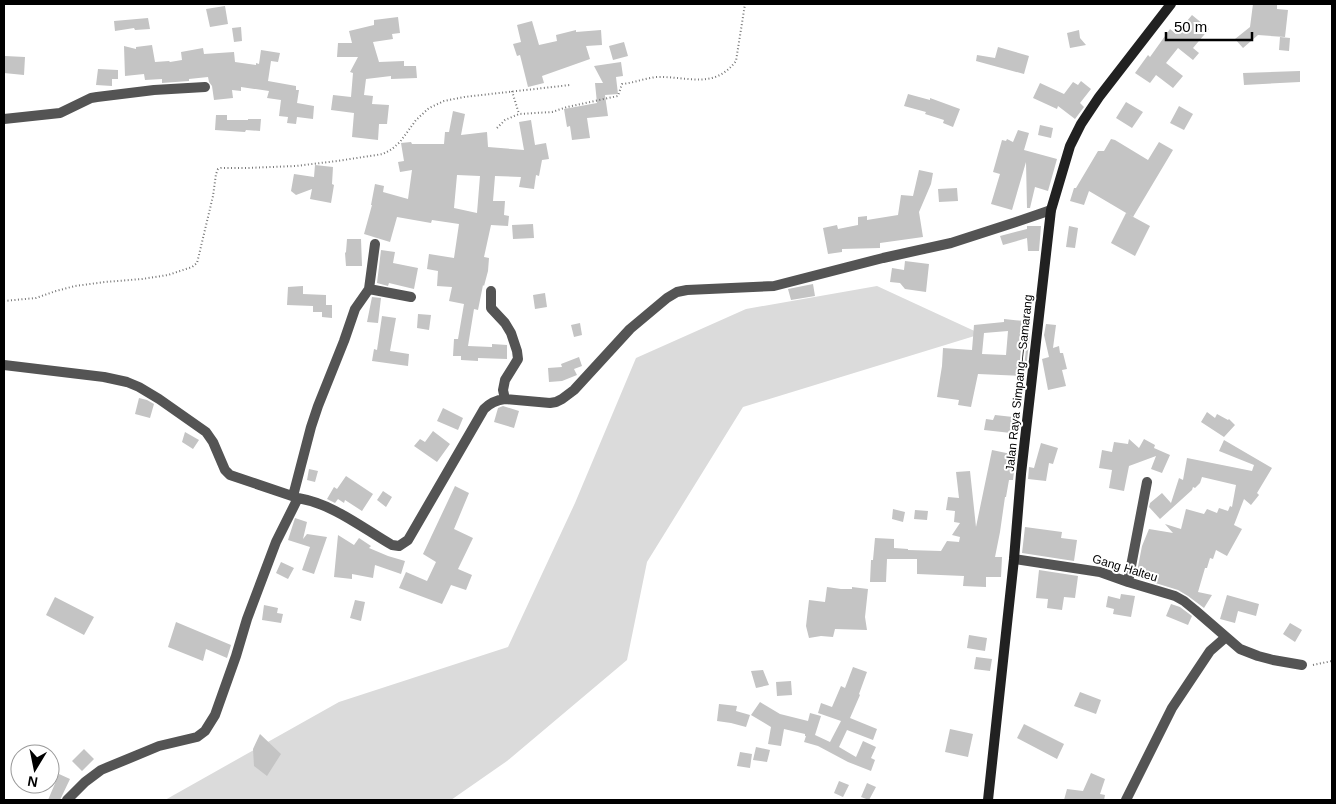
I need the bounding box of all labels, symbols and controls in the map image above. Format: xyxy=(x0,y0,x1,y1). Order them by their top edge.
scale bar xyxy=(1166,10,1252,42)
text: 50 m xyxy=(1174,18,1207,35)
street label: Jalan Raya Simpang—Samarang xyxy=(1003,294,1035,472)
street label: Gang Halteu xyxy=(1091,551,1159,585)
north arrow xyxy=(10,744,60,794)
text: N xyxy=(26,773,39,791)

